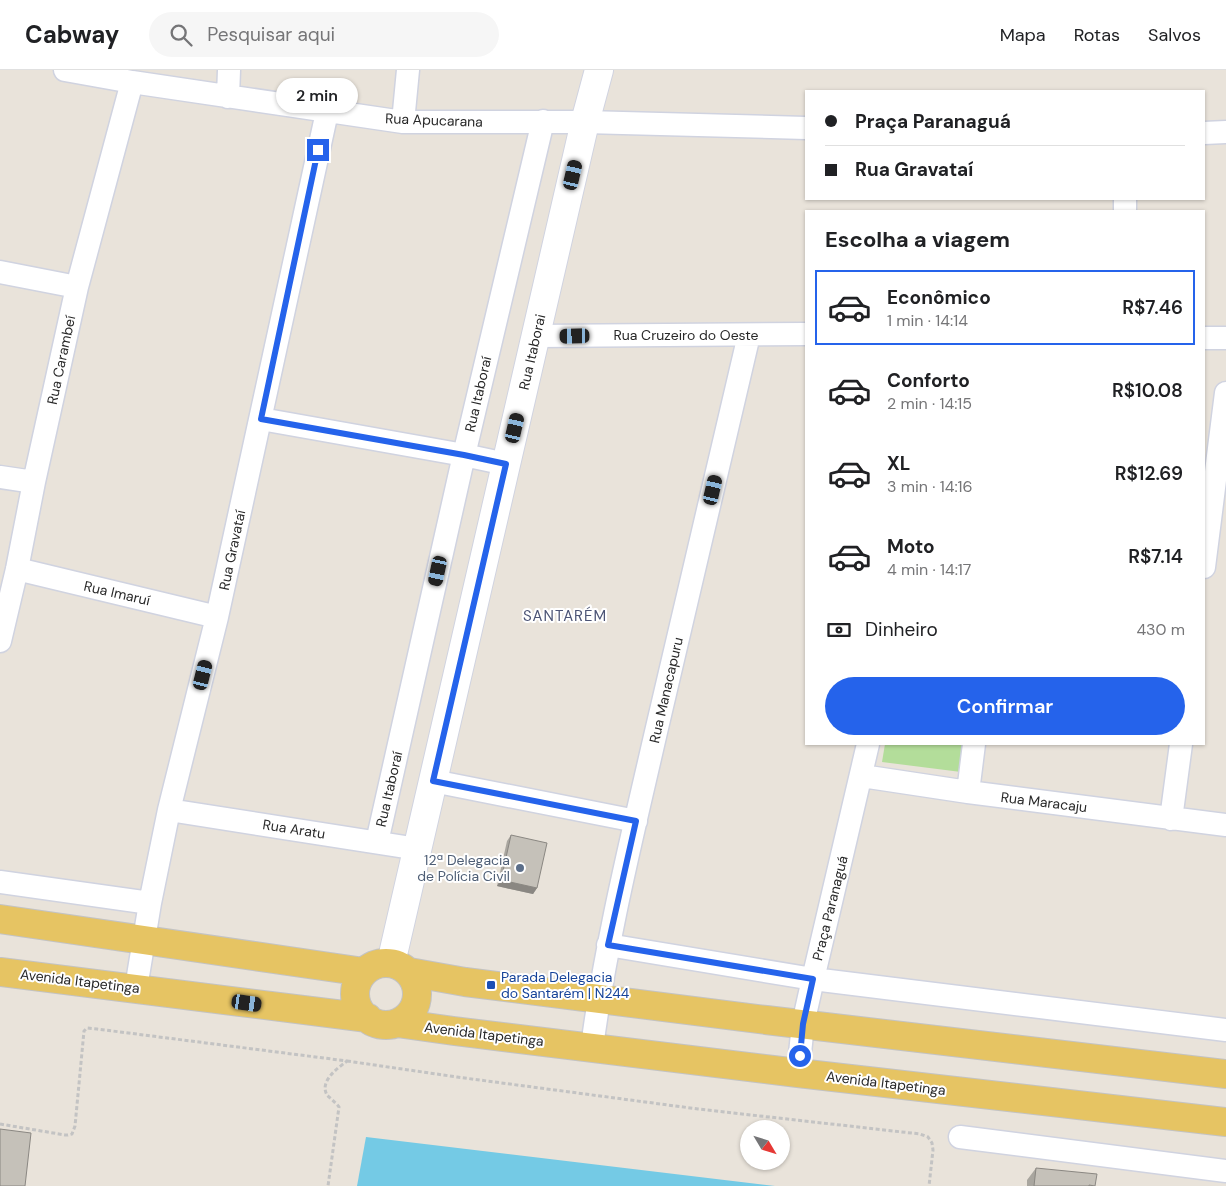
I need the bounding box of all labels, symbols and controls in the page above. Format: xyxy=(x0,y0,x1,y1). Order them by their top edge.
search box xyxy=(149,12,499,57)
text: Cabway xyxy=(25,19,119,50)
icon: search xyxy=(167,21,195,49)
text: Pesquisar aqui xyxy=(207,22,335,47)
text: Mapa xyxy=(1000,23,1046,47)
text: Rotas xyxy=(1074,23,1120,47)
text: Salvos xyxy=(1148,23,1201,47)
callout: 2 min xyxy=(277,78,359,112)
text: 2 min xyxy=(296,85,338,106)
street label: Rua Apucarana xyxy=(385,109,483,131)
text: Praça Paranaguá xyxy=(855,109,1011,134)
route end xyxy=(307,139,329,161)
text: Rua Gravataí xyxy=(855,157,973,182)
car xyxy=(562,159,583,191)
text: Escolha a viagem xyxy=(825,225,1010,254)
icon: car xyxy=(827,285,872,330)
text: Econômico xyxy=(887,285,991,310)
text: R$7.46 xyxy=(1122,295,1183,320)
text: 1 min · 14:14 xyxy=(887,310,968,331)
street label: Rua Itaborai xyxy=(515,312,549,392)
street label: Rua Carambeí xyxy=(43,313,79,406)
street label: Rua Cruzeiro do Oeste xyxy=(613,326,759,344)
car xyxy=(559,328,590,344)
street label: Rua Itaboraí xyxy=(461,354,496,434)
icon: car xyxy=(827,368,872,413)
text: Conforto xyxy=(887,368,970,393)
text: R$10.08 xyxy=(1112,378,1183,403)
text: 2 min · 14:15 xyxy=(887,393,972,414)
car xyxy=(504,412,525,444)
icon: car xyxy=(827,451,872,496)
text: XL xyxy=(887,451,910,476)
text: R$12.69 xyxy=(1115,461,1183,486)
car xyxy=(702,474,723,506)
text: 3 min · 14:16 xyxy=(887,476,973,497)
street label: Rua Gravataí xyxy=(215,507,249,592)
icon: car xyxy=(827,534,872,579)
text: Moto xyxy=(887,534,935,559)
text: R$7.14 xyxy=(1128,544,1183,569)
car xyxy=(427,555,448,587)
text: 4 min · 14:17 xyxy=(887,559,971,580)
street label: Rua Imaruí xyxy=(82,577,153,610)
district label: SANTARÉM xyxy=(523,606,607,626)
icon: cash xyxy=(825,616,853,644)
text: Dinheiro xyxy=(865,617,938,642)
text: 430 m xyxy=(1136,619,1185,640)
street label: Rua Manacapuru xyxy=(645,635,687,745)
car xyxy=(192,659,213,691)
button: Confirmar xyxy=(825,677,1185,735)
street label: Rua Itaboraí xyxy=(372,749,407,829)
street label: Rua Maracaju xyxy=(1000,788,1088,816)
street label: Rua Aratu xyxy=(261,815,327,843)
place label: 12ª Delegacia de Polícia Civil xyxy=(417,851,510,885)
street label: Praça Paranaguá xyxy=(808,854,852,962)
marker: 12ª Delegacia de Polícia Civil xyxy=(514,862,526,874)
street label: Avenida Itapetinga xyxy=(19,965,141,997)
place label: Parada Delegacia do Santarém | N244 xyxy=(501,968,630,1002)
marker: Parada Delegacia do Santarém | N244 xyxy=(485,979,497,991)
car xyxy=(231,993,262,1013)
street label: Avenida Itapetinga xyxy=(423,1018,545,1050)
route start xyxy=(789,1045,811,1067)
street label: Avenida Itapetinga xyxy=(825,1067,947,1099)
north arrow xyxy=(740,1120,790,1170)
map controls xyxy=(740,1120,790,1170)

